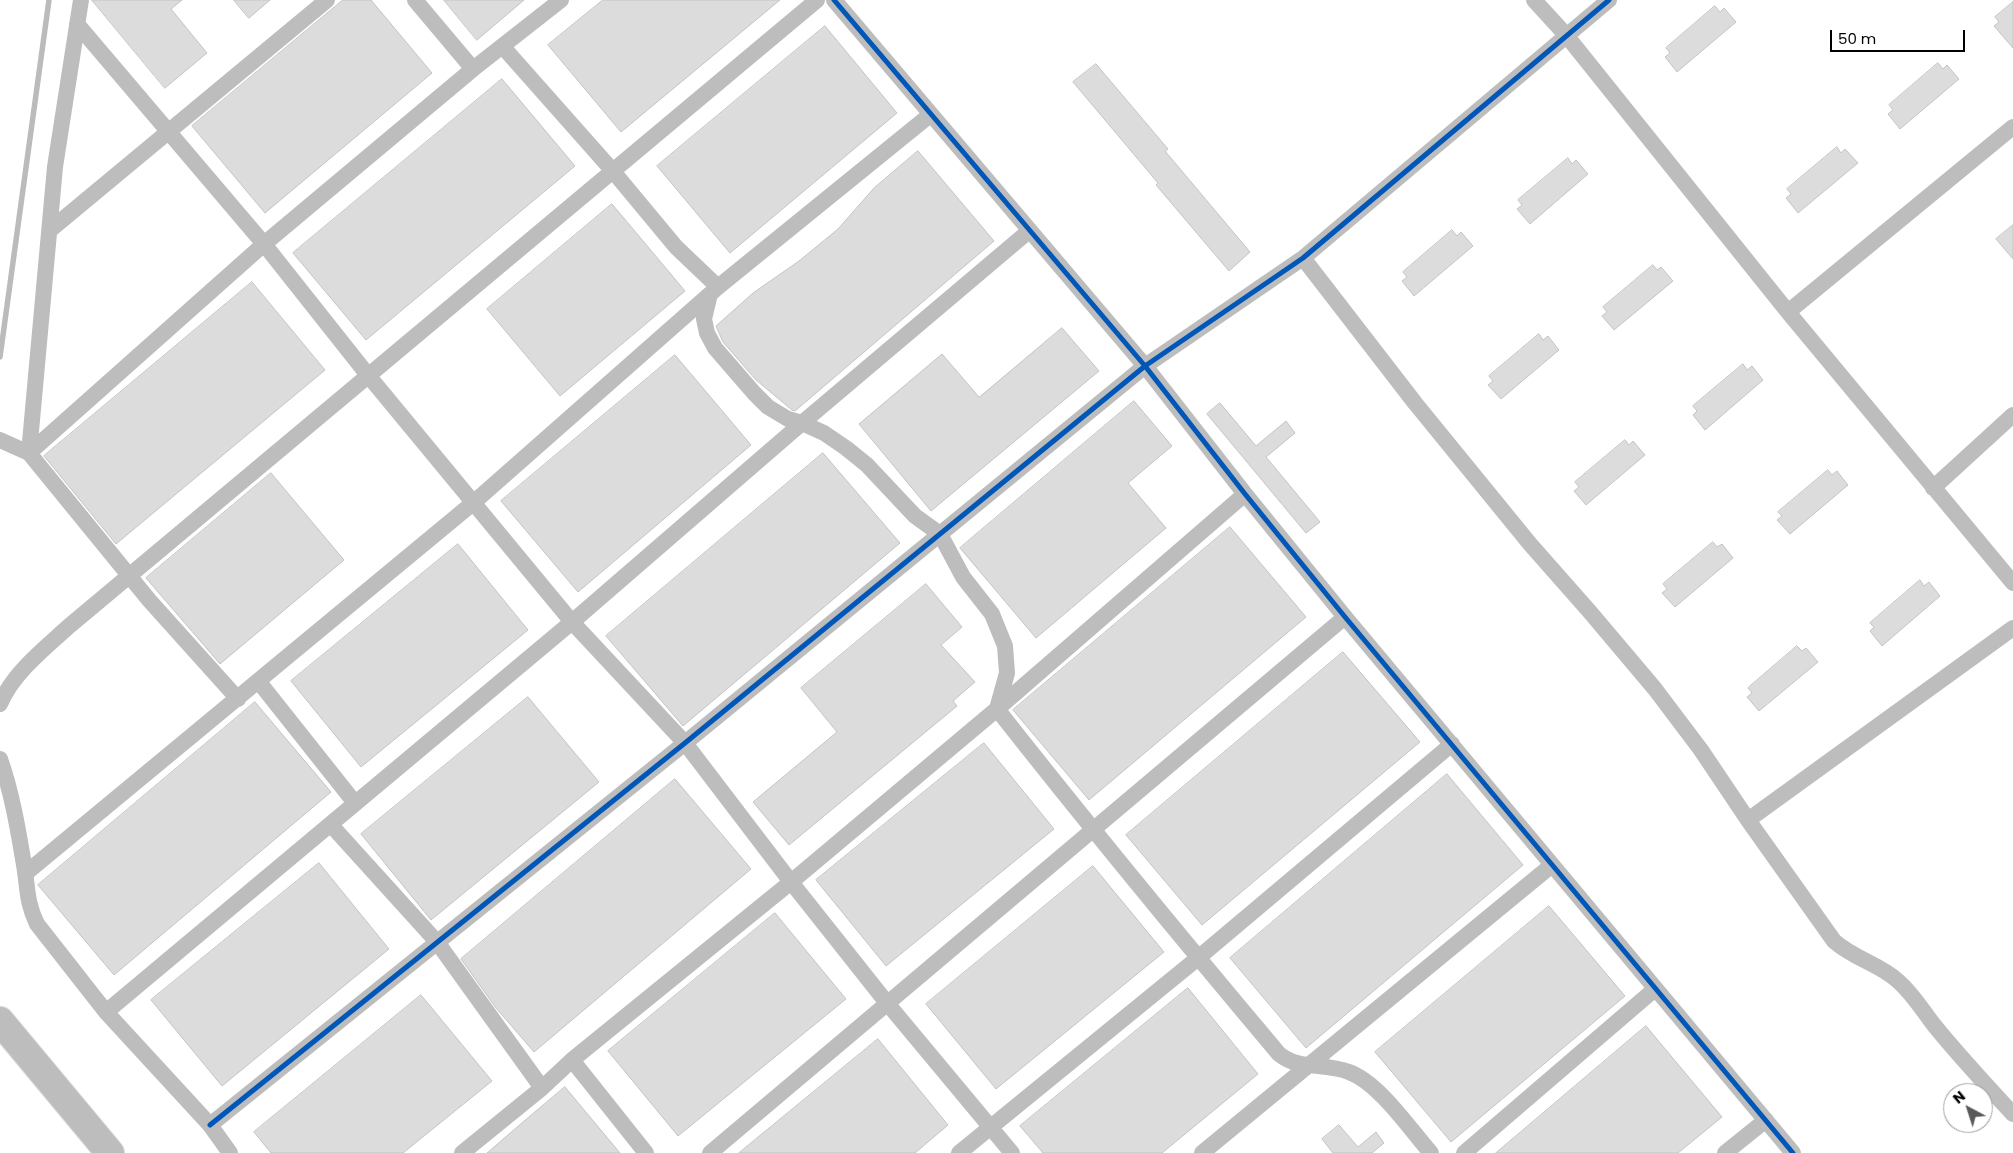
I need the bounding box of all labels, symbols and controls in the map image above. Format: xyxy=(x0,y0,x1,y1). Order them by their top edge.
scale bar xyxy=(1833,20,1968,52)
text: 50 m xyxy=(1838,28,1876,49)
north arrow xyxy=(1943,1083,1993,1133)
text: N xyxy=(1949,1086,1969,1108)

